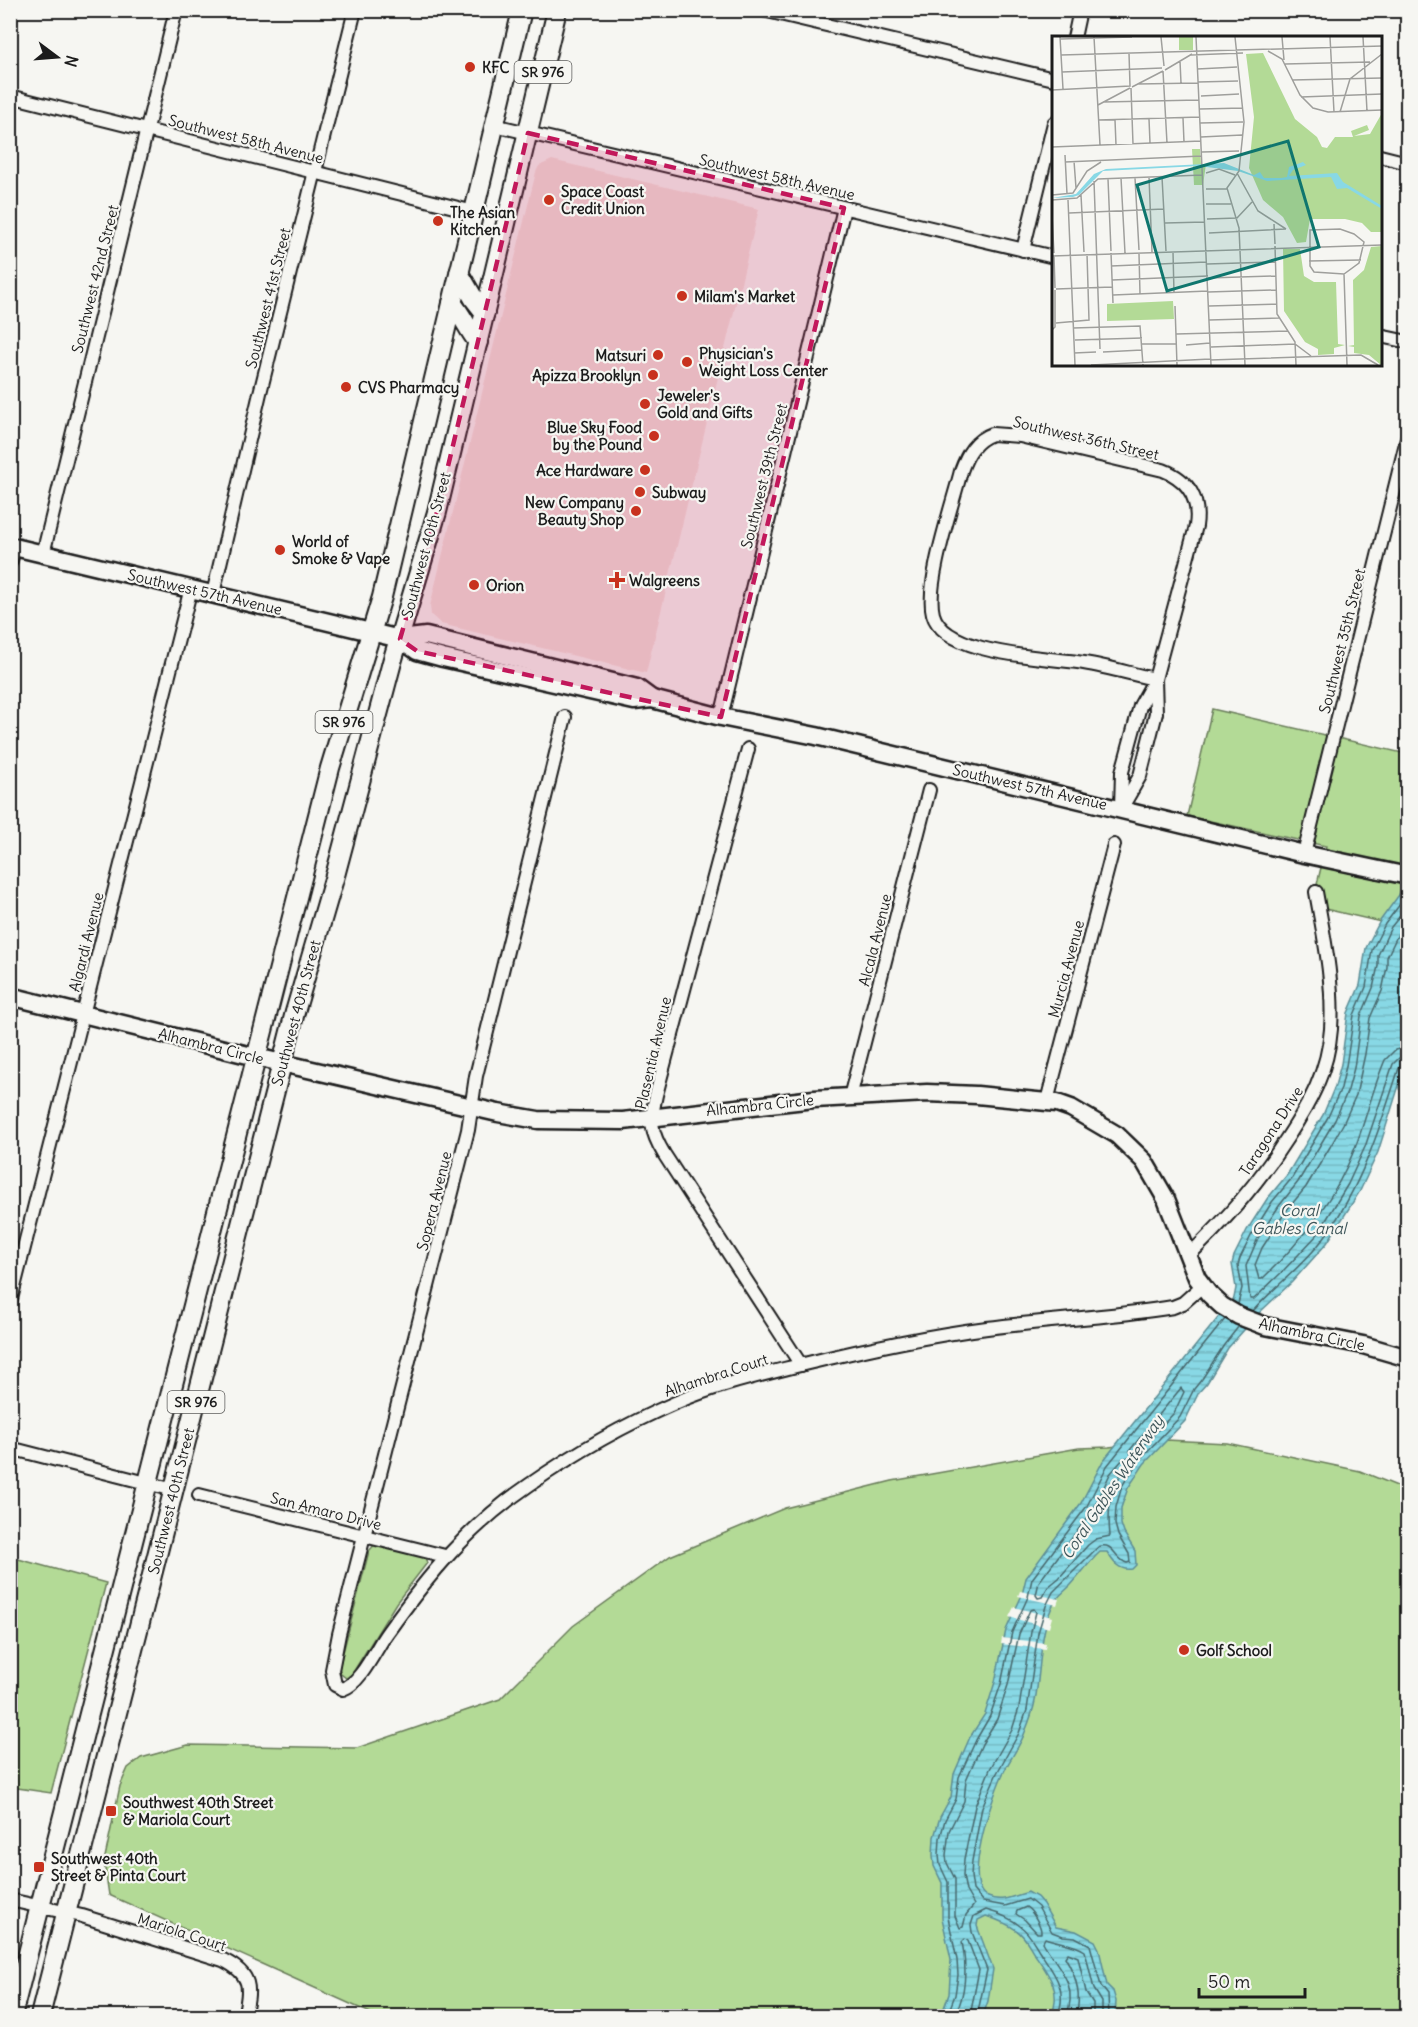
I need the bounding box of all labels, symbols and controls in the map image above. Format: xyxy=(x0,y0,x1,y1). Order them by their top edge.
north arrow xyxy=(27,27,87,87)
inset map xyxy=(1052,36,1382,366)
text: N xyxy=(60,53,83,69)
place label: KFC xyxy=(482,58,510,77)
marker: KFC xyxy=(463,60,477,74)
road number: SR 976 xyxy=(514,61,572,83)
street label: Southwest 58th Avenue xyxy=(166,111,326,167)
street label: Southwest 58th Avenue xyxy=(697,150,857,204)
place label: Space Coast Credit Union xyxy=(561,182,645,218)
marker: Space Coast Credit Union xyxy=(542,193,556,207)
street label: Southwest 42nd Street xyxy=(67,203,123,355)
place label: The Asian Kitchen xyxy=(450,203,516,239)
marker: The Asian Kitchen xyxy=(431,214,445,228)
street label: Southwest 41st Street xyxy=(241,226,295,370)
place label: Milam's Market xyxy=(694,287,796,306)
marker: Milam's Market xyxy=(675,289,689,303)
place label: Physician's Weight Loss Center xyxy=(699,344,829,381)
place label: Matsuri xyxy=(595,346,646,365)
marker: Matsuri xyxy=(651,348,665,362)
marker: Physician's Weight Loss Center xyxy=(680,355,694,369)
place label: Apizza Brooklyn xyxy=(532,366,641,386)
marker: Apizza Brooklyn xyxy=(646,368,660,382)
place label: CVS Pharmacy xyxy=(358,378,459,398)
marker: CVS Pharmacy xyxy=(339,380,353,394)
place label: Jeweler's Gold and Gifts xyxy=(657,386,753,422)
marker: Jeweler's Gold and Gifts xyxy=(638,397,652,411)
street label: Southwest 39th Street xyxy=(737,401,791,551)
street label: Southwest 36th Street xyxy=(1011,412,1161,464)
place label: Blue Sky Food by the Pound xyxy=(547,418,642,455)
marker: Blue Sky Food by the Pound xyxy=(647,429,661,443)
place label: Ace Hardware xyxy=(536,461,633,480)
marker: Ace Hardware xyxy=(638,463,652,477)
street label: Southwest 40th Street xyxy=(397,470,455,620)
place label: Subway xyxy=(652,483,706,503)
marker: Subway xyxy=(633,485,647,499)
place label: New Company Beauty Shop xyxy=(525,493,624,530)
marker: New Company Beauty Shop xyxy=(629,504,643,518)
place label: World of Smoke & Vape xyxy=(292,532,390,569)
marker: World of Smoke & Vape xyxy=(273,543,287,557)
street label: Southwest 57th Avenue xyxy=(126,565,284,619)
street label: Southwest 35th Street xyxy=(1315,566,1369,716)
place label: Walgreens xyxy=(629,571,700,591)
marker: Walgreens xyxy=(610,573,624,587)
place label: Orion xyxy=(486,576,525,595)
marker: Orion xyxy=(467,578,481,592)
road number: SR 976 xyxy=(316,711,372,733)
street label: Southwest 57th Avenue xyxy=(951,760,1109,814)
street label: Algardi Avenue xyxy=(64,890,108,994)
street label: Alcala Avenue xyxy=(854,892,896,988)
street label: Murcia Avenue xyxy=(1044,918,1088,1020)
street label: Southwest 40th Street xyxy=(267,938,325,1088)
street label: Plasentia Avenue xyxy=(631,995,675,1111)
street label: Alhambra Circle xyxy=(156,1024,266,1068)
street label: Taragona Drive xyxy=(1235,1083,1307,1179)
street label: Alhambra Circle xyxy=(705,1090,815,1120)
street label: Sopera Avenue xyxy=(412,1149,456,1253)
water label: Coral Gables Canal xyxy=(1252,1200,1349,1238)
street label: Alhambra Circle xyxy=(1257,1313,1367,1355)
street label: Alhambra Court xyxy=(662,1349,770,1401)
road number: SR 976 xyxy=(168,1391,224,1413)
water label: Coral Gables Waterway xyxy=(1056,1410,1169,1563)
street label: Southwest 40th Street xyxy=(144,1426,198,1576)
street label: San Amaro Drive xyxy=(268,1488,384,1534)
place label: Golf School xyxy=(1196,1641,1272,1660)
marker: Golf School xyxy=(1177,1643,1191,1657)
place label: Southwest 40th Street & Mariola Court xyxy=(123,1793,274,1829)
marker: Southwest 40th Street & Mariola Court xyxy=(104,1804,118,1818)
place label: Southwest 40th Street & Pinta Court xyxy=(51,1849,187,1885)
marker: Southwest 40th Street & Pinta Court xyxy=(32,1860,46,1874)
street label: Mariola Court xyxy=(135,1909,229,1955)
scale bar xyxy=(1199,1961,1306,1999)
text: 50 m xyxy=(1208,1970,1250,1993)

